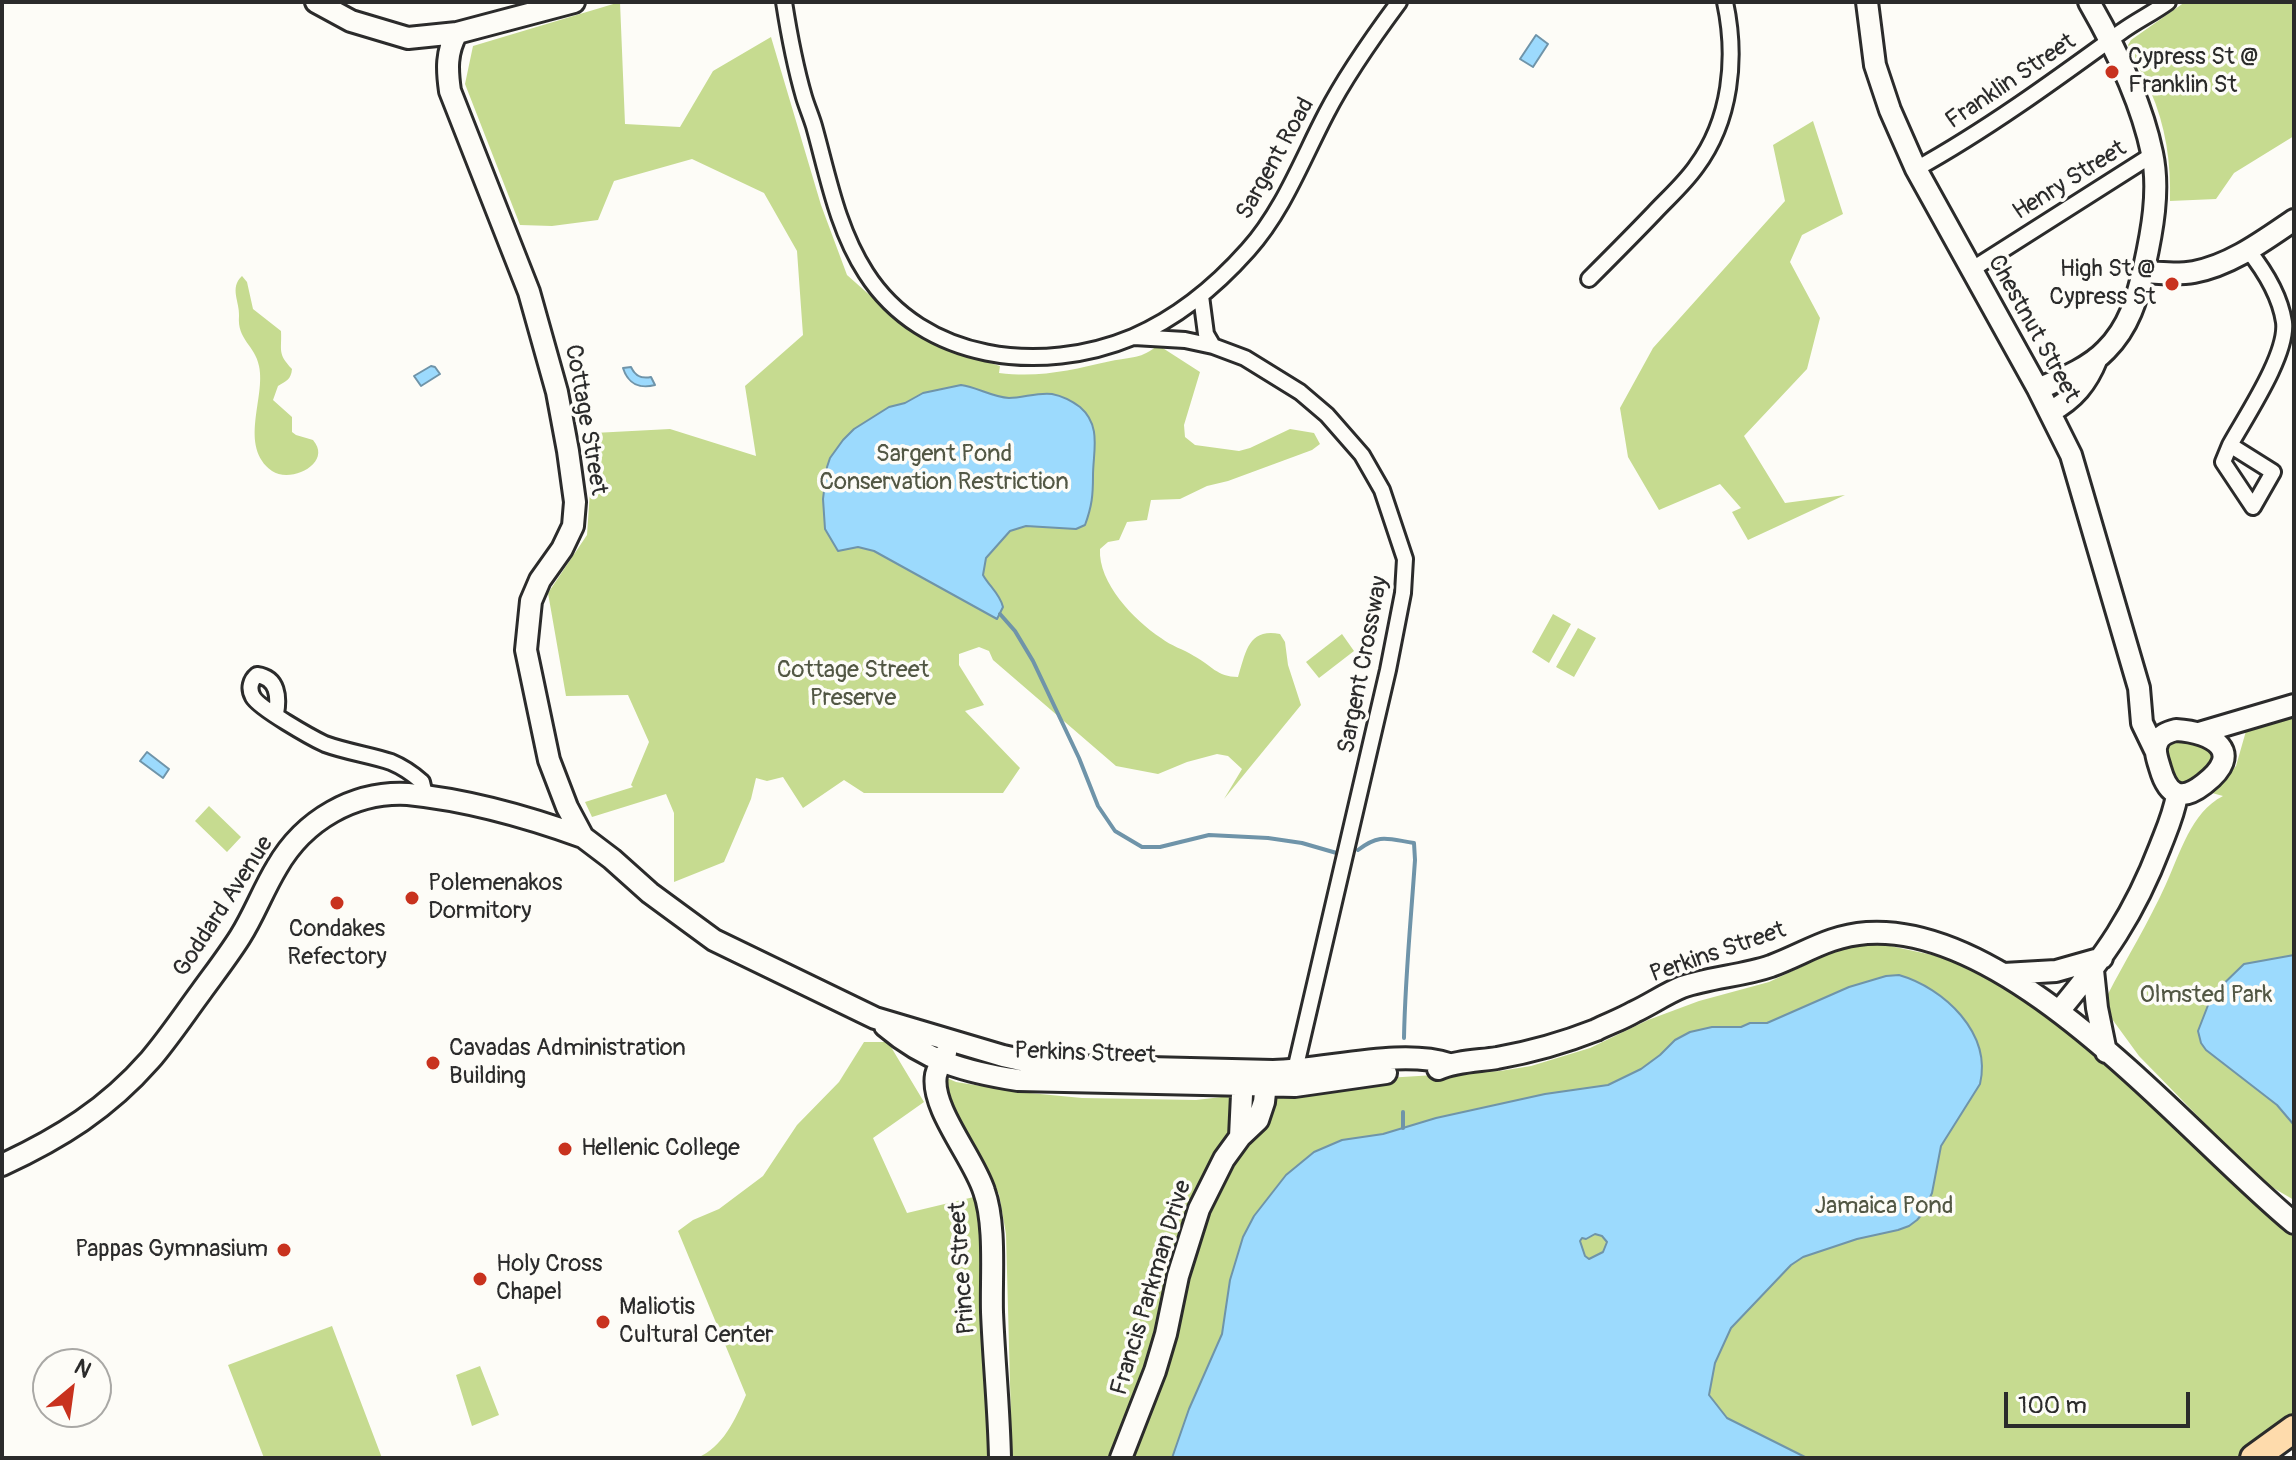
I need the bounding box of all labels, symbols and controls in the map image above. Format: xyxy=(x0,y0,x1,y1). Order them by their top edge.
street label: Franklin Street xyxy=(1940,28,2082,136)
place label: Cypress St @ Franklin St xyxy=(2128,44,2259,100)
marker: Cypress St @ Franklin St xyxy=(2103,63,2121,81)
street label: Sargent Road xyxy=(1231,93,1321,225)
street label: Henry Street xyxy=(2008,135,2132,227)
street label: Chestnut Street xyxy=(1981,250,2085,408)
place label: High St @ Cypress St xyxy=(2049,256,2156,312)
marker: High St @ Cypress St xyxy=(2163,275,2181,293)
street label: Cottage Street xyxy=(558,342,612,498)
park label: Sargent Pond Conservation Restriction xyxy=(819,441,1069,497)
street label: Sargent Crossway xyxy=(1333,574,1395,756)
park label: Cottage Street Preserve xyxy=(777,657,929,713)
street label: Goddard Avenue xyxy=(168,831,280,983)
place label: Polemenakos Dormitory xyxy=(428,870,562,926)
marker: Polemenakos Dormitory xyxy=(403,889,421,907)
marker: Condakes Refectory xyxy=(328,894,346,912)
place label: Condakes Refectory xyxy=(287,916,387,972)
street label: Perkins Street xyxy=(1646,916,1790,990)
park label: Olmsted Park xyxy=(2139,982,2273,1010)
place label: Cavadas Administration Building xyxy=(449,1035,686,1091)
street label: Perkins Street xyxy=(1014,1037,1156,1071)
marker: Cavadas Administration Building xyxy=(424,1054,442,1072)
place label: Hellenic College xyxy=(581,1135,740,1163)
marker: Hellenic College xyxy=(556,1140,574,1158)
street label: Francis Parkman Drive xyxy=(1106,1177,1198,1399)
park label: Jamaica Pond xyxy=(1814,1193,1954,1221)
street label: Prince Street xyxy=(944,1201,982,1335)
place label: Pappas Gymnasium xyxy=(75,1236,268,1264)
marker: Pappas Gymnasium xyxy=(275,1241,293,1259)
place label: Holy Cross Chapel xyxy=(496,1251,602,1307)
marker: Holy Cross Chapel xyxy=(471,1270,489,1288)
place label: Maliotis Cultural Center xyxy=(619,1294,774,1350)
marker: Maliotis Cultural Center xyxy=(594,1313,612,1331)
north arrow xyxy=(32,1348,112,1428)
text: N xyxy=(69,1353,96,1385)
scale bar xyxy=(2008,1376,2194,1426)
text: 100 m xyxy=(2018,1391,2087,1420)

